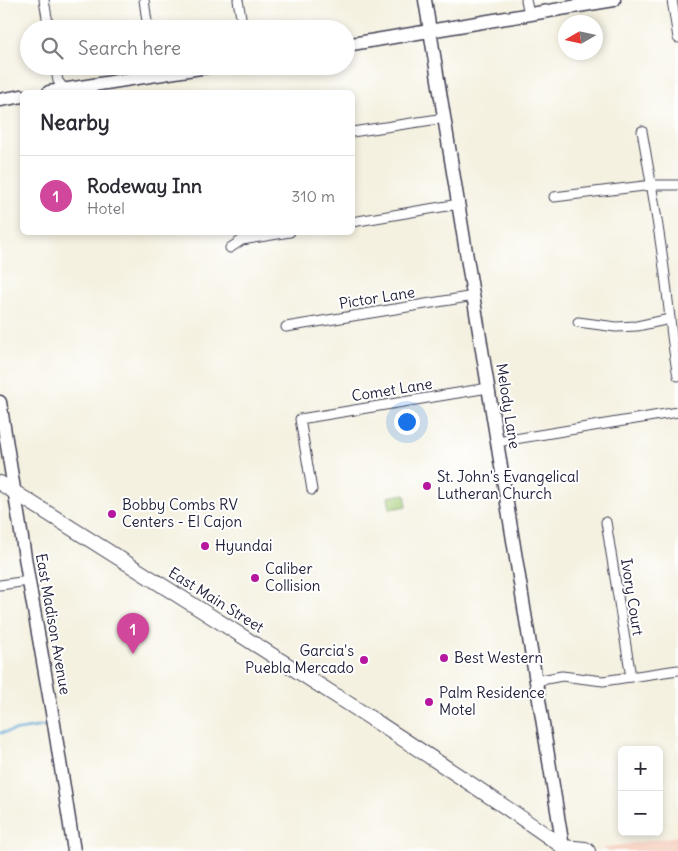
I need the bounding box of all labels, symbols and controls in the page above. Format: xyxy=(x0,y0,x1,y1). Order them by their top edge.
north arrow xyxy=(558,15,603,60)
search box xyxy=(20,20,355,75)
icon: search xyxy=(38,34,66,62)
text: Search here xyxy=(78,36,181,60)
text: Nearby xyxy=(40,109,110,136)
text: Rodeway Inn xyxy=(87,174,202,198)
text: 1 xyxy=(53,186,59,206)
text: 310 m xyxy=(291,186,335,206)
text: Hotel xyxy=(87,198,125,218)
street label: Pictor Lane xyxy=(338,282,416,313)
street label: Melody Lane xyxy=(492,362,525,450)
street label: Comet Lane xyxy=(350,374,434,405)
your location xyxy=(394,409,420,435)
place label: St. John's Evangelical Lutheran Church xyxy=(437,467,579,503)
marker: St. John's Evangelical Lutheran Church xyxy=(421,480,433,492)
place label: Bobby Combs RV Centers - El Cajon xyxy=(122,495,242,531)
marker: Bobby Combs RV Centers - El Cajon xyxy=(106,508,118,520)
place label: Hyundai xyxy=(215,536,272,555)
marker: Hyundai xyxy=(199,540,211,552)
street label: East Madison Avenue xyxy=(32,552,75,696)
street label: Ivory Court xyxy=(617,557,648,637)
place label: Caliber Collision xyxy=(265,559,321,595)
street label: East Main Street xyxy=(165,563,267,636)
marker: Caliber Collision xyxy=(249,572,261,584)
pin: 1 xyxy=(117,613,149,654)
place label: Garcia's Puebla Mercado xyxy=(245,641,354,677)
place label: Best Western xyxy=(454,648,543,667)
marker: Best Western xyxy=(438,652,450,664)
marker: Garcia's Puebla Mercado xyxy=(358,654,370,666)
place label: Palm Residence Motel xyxy=(439,683,545,719)
marker: Palm Residence Motel xyxy=(423,696,435,708)
map controls xyxy=(618,746,663,836)
button: + xyxy=(618,746,663,791)
button: − xyxy=(618,791,663,836)

